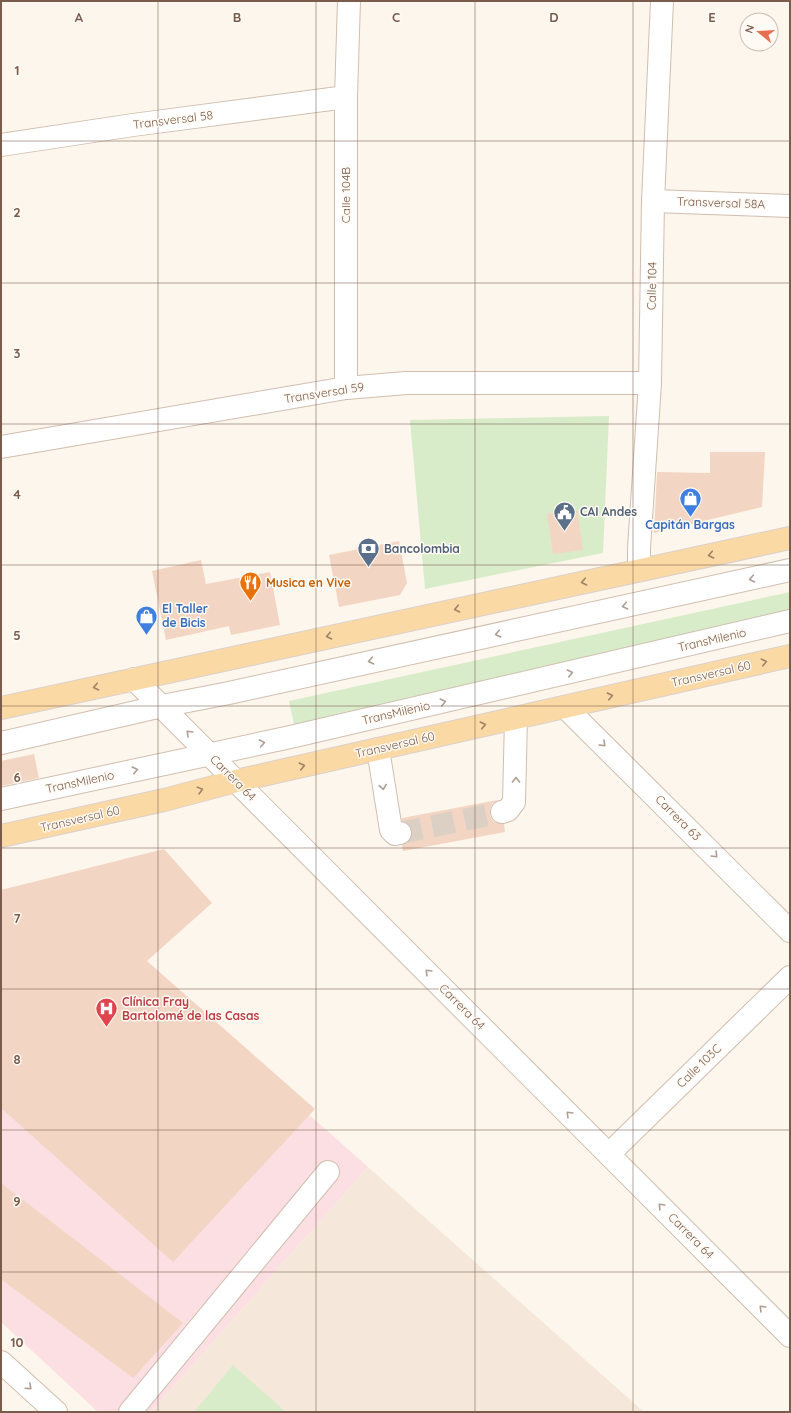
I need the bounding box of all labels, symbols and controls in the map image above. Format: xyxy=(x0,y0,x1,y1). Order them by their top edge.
text: A xyxy=(75,9,84,25)
text: B xyxy=(233,9,241,25)
text: C xyxy=(392,9,400,25)
text: D xyxy=(549,9,559,25)
text: E xyxy=(708,9,716,25)
north arrow xyxy=(739,12,779,52)
text: N xyxy=(742,23,757,35)
text: 1 xyxy=(14,62,20,78)
street label: Transversal 58 xyxy=(132,107,214,132)
street label: Calle 104B xyxy=(338,167,353,223)
street label: Transversal 58A xyxy=(677,193,766,212)
text: 2 xyxy=(13,204,21,220)
street label: Calle 104 xyxy=(644,262,659,310)
text: 3 xyxy=(14,345,21,361)
street label: Transversal 59 xyxy=(283,379,365,406)
shop icon: Capitán Bargas xyxy=(677,485,703,518)
text: 4 xyxy=(13,486,21,502)
public building icon: CAI Andes xyxy=(552,499,578,532)
place label: CAI Andes xyxy=(580,504,637,519)
place label: Capitán Bargas xyxy=(645,517,735,532)
bank icon: Bancolombia xyxy=(355,536,381,569)
place label: Bancolombia xyxy=(384,541,460,556)
one-way arrow xyxy=(708,550,714,558)
restaurant icon: Musica en Vive xyxy=(237,570,263,603)
one-way arrow xyxy=(749,574,755,582)
place label: Musica en Vive xyxy=(266,575,351,590)
one-way arrow xyxy=(580,577,587,585)
place label: El Taller de Bicis xyxy=(162,601,208,630)
one-way arrow xyxy=(622,602,628,610)
shop icon: El Taller de Bicis xyxy=(133,603,159,636)
one-way arrow xyxy=(453,605,460,613)
street label: TransMilenio xyxy=(676,624,747,655)
text: 5 xyxy=(13,627,21,643)
one-way arrow xyxy=(495,629,501,637)
one-way arrow xyxy=(326,632,332,640)
one-way arrow xyxy=(368,657,374,665)
street label: Transversal 60 xyxy=(670,657,752,690)
one-way arrow xyxy=(761,658,767,666)
one-way arrow xyxy=(567,670,573,678)
one-way arrow xyxy=(93,682,100,690)
one-way arrow xyxy=(607,693,613,701)
street label: TransMilenio xyxy=(360,697,431,728)
one-way arrow xyxy=(440,699,447,707)
one-way arrow xyxy=(479,721,486,730)
street label: Transversal 60 xyxy=(354,728,436,761)
one-way arrow xyxy=(186,730,194,738)
one-way arrow xyxy=(598,739,606,747)
one-way arrow xyxy=(259,740,265,748)
street label: Carrera 64 xyxy=(207,752,259,804)
one-way arrow xyxy=(298,762,305,771)
one-way arrow xyxy=(132,766,138,774)
street label: TransMilenio xyxy=(44,767,115,796)
text: 6 xyxy=(13,769,21,785)
one-way arrow xyxy=(512,777,520,783)
one-way arrow xyxy=(378,784,387,790)
one-way arrow xyxy=(197,787,203,795)
street label: Carrera 63 xyxy=(652,792,704,844)
street label: Transversal 60 xyxy=(39,802,121,835)
one-way arrow xyxy=(710,850,718,858)
text: 7 xyxy=(13,910,21,926)
one-way arrow xyxy=(425,970,433,977)
street label: Carrera 64 xyxy=(436,981,488,1033)
place label: Clínica Fray Bartolomé de las Casas xyxy=(122,994,259,1023)
hospital icon: Clínica Fray Bartolomé de las Casas xyxy=(93,996,119,1029)
street label: Calle 103C xyxy=(673,1041,724,1091)
text: 8 xyxy=(13,1051,21,1067)
one-way arrow xyxy=(566,1111,574,1119)
text: 9 xyxy=(13,1193,21,1209)
one-way arrow xyxy=(658,1203,666,1211)
street label: Carrera 64 xyxy=(665,1210,717,1262)
one-way arrow xyxy=(760,1305,767,1313)
text: 10 xyxy=(10,1334,24,1350)
one-way arrow xyxy=(24,1382,31,1389)

